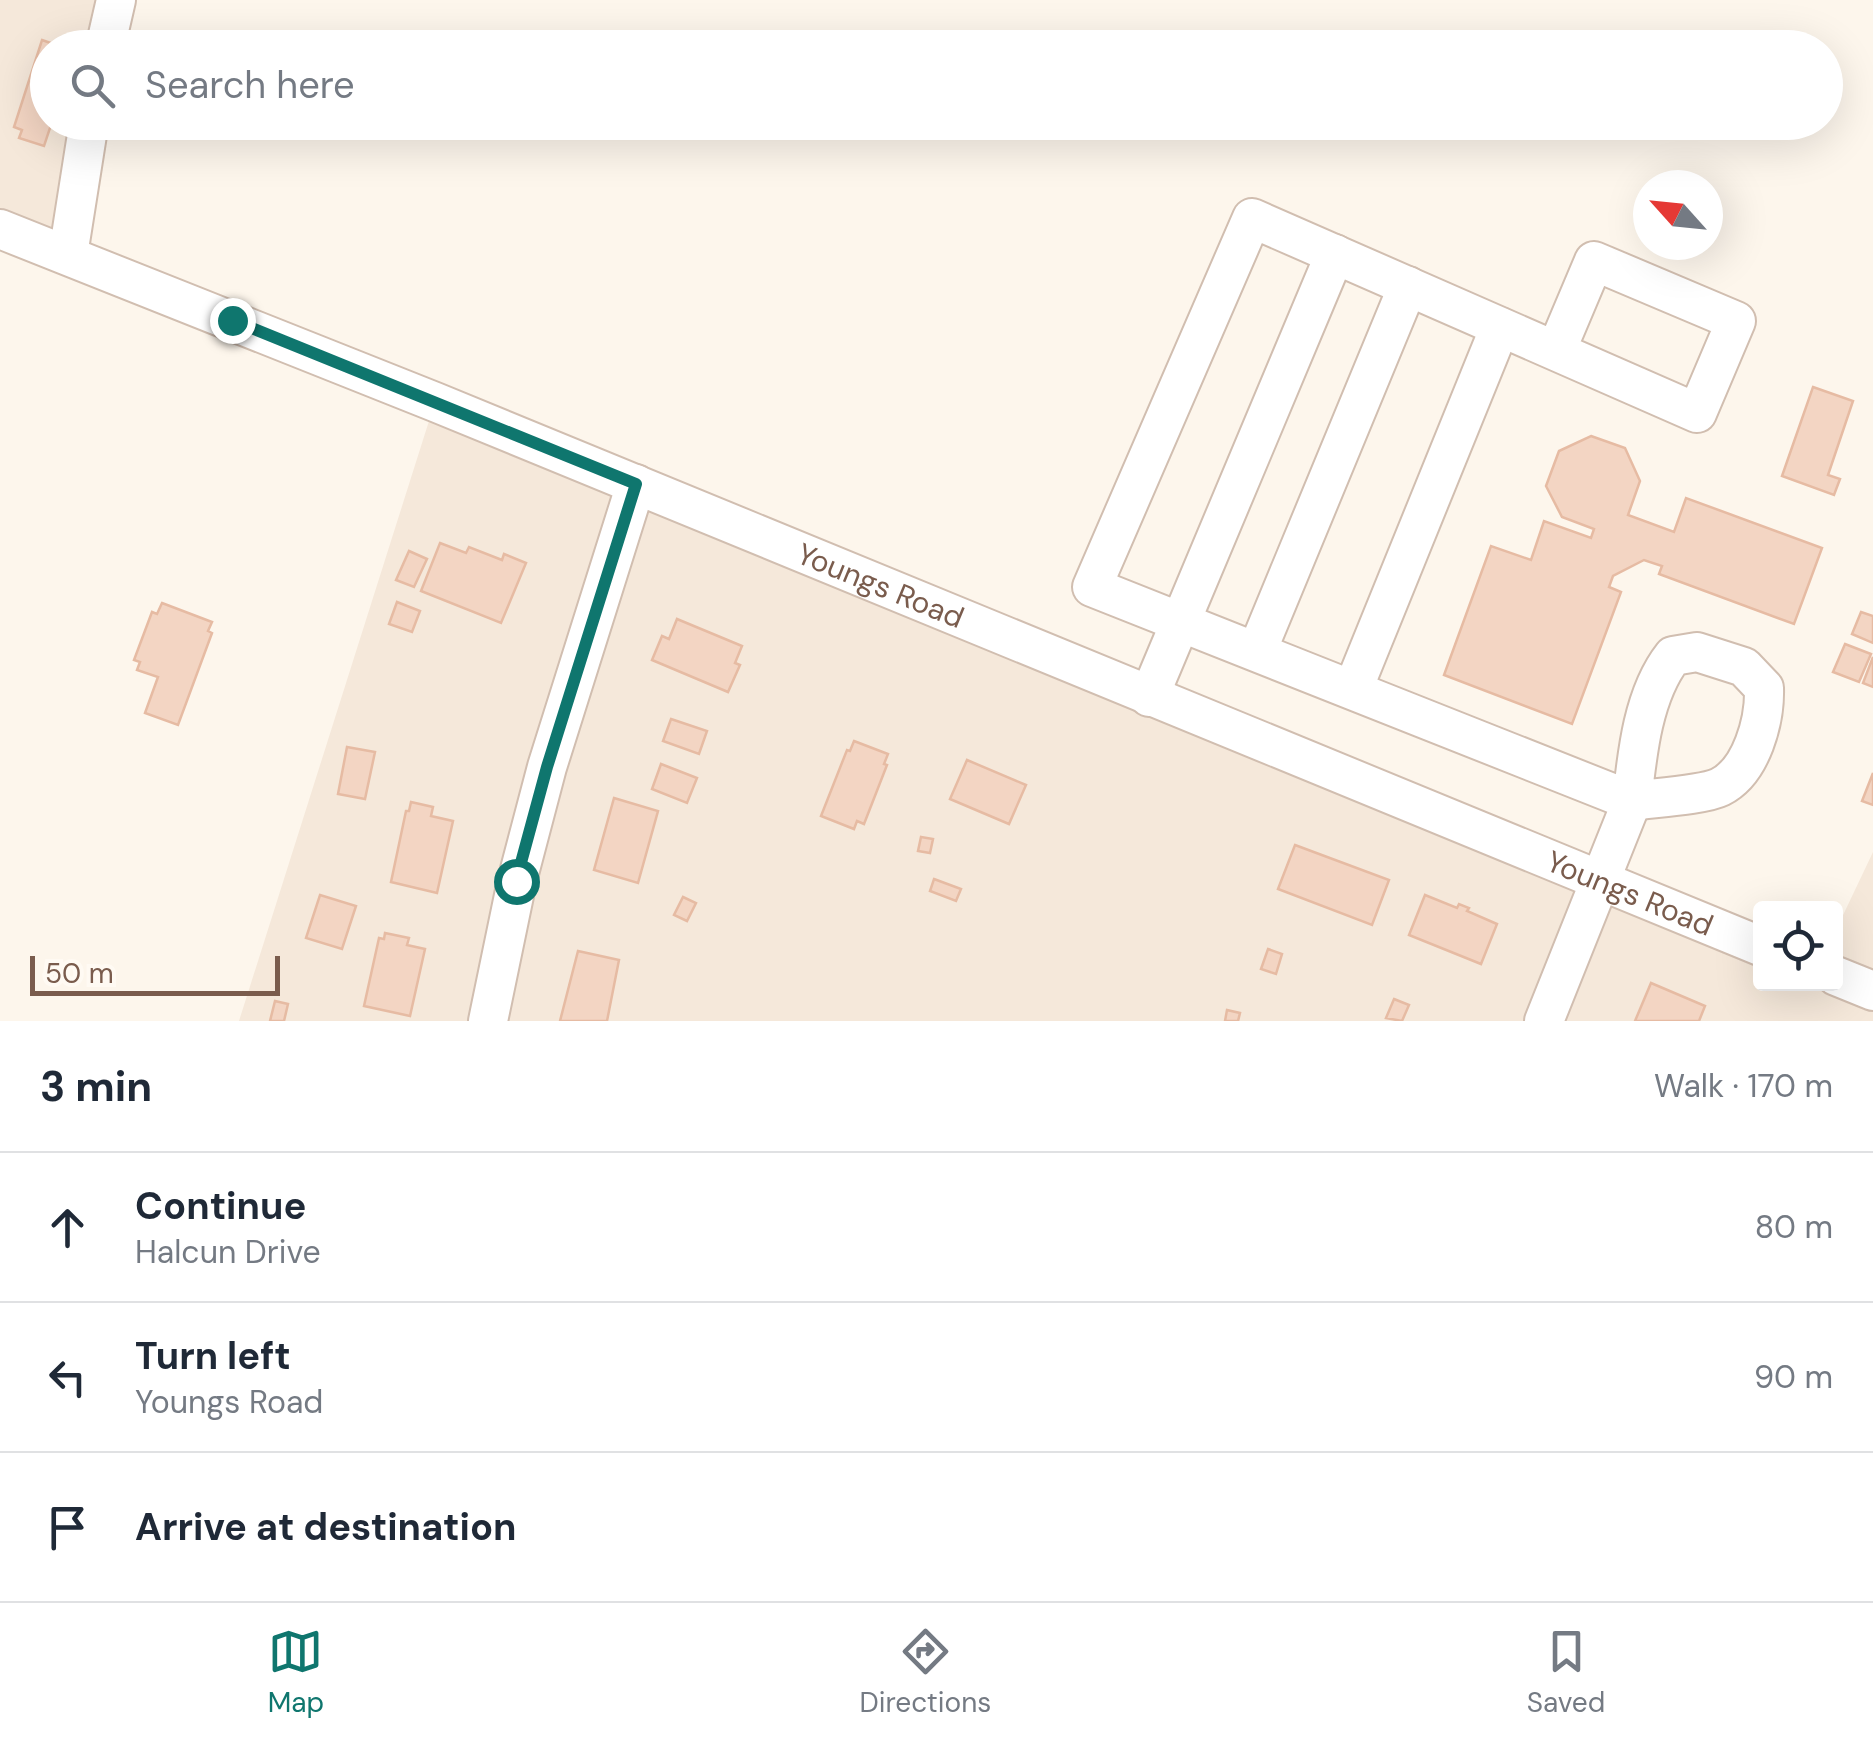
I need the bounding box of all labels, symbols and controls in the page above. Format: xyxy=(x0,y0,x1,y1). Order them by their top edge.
search box xyxy=(30,30,1843,140)
icon: search xyxy=(65,58,120,113)
text: Search here xyxy=(145,60,355,110)
north arrow xyxy=(1633,170,1723,260)
route end xyxy=(210,298,256,344)
street label: Youngs Road xyxy=(792,533,970,637)
street label: Youngs Road xyxy=(1541,841,1719,944)
route start xyxy=(494,859,540,905)
map controls xyxy=(1753,901,1843,991)
button: locate xyxy=(1753,901,1843,991)
scale bar xyxy=(30,951,280,996)
text: 50 m xyxy=(45,955,114,992)
text: 3 min xyxy=(40,1059,152,1114)
text: Walk · 170 m xyxy=(1654,1065,1833,1107)
text: Continue xyxy=(135,1181,306,1231)
icon: ahead xyxy=(40,1200,95,1255)
text: 80 m xyxy=(1755,1206,1833,1248)
text: Halcun Drive xyxy=(135,1231,321,1273)
text: Turn left xyxy=(135,1331,291,1381)
icon: left xyxy=(40,1350,95,1405)
text: 90 m xyxy=(1754,1356,1833,1398)
text: Youngs Road xyxy=(135,1381,323,1423)
icon: arrive xyxy=(40,1500,95,1555)
text: Arrive at destination xyxy=(135,1502,517,1552)
tab: Map xyxy=(268,1624,324,1721)
tab: Directions xyxy=(860,1624,991,1721)
tab: Saved xyxy=(1527,1624,1605,1721)

